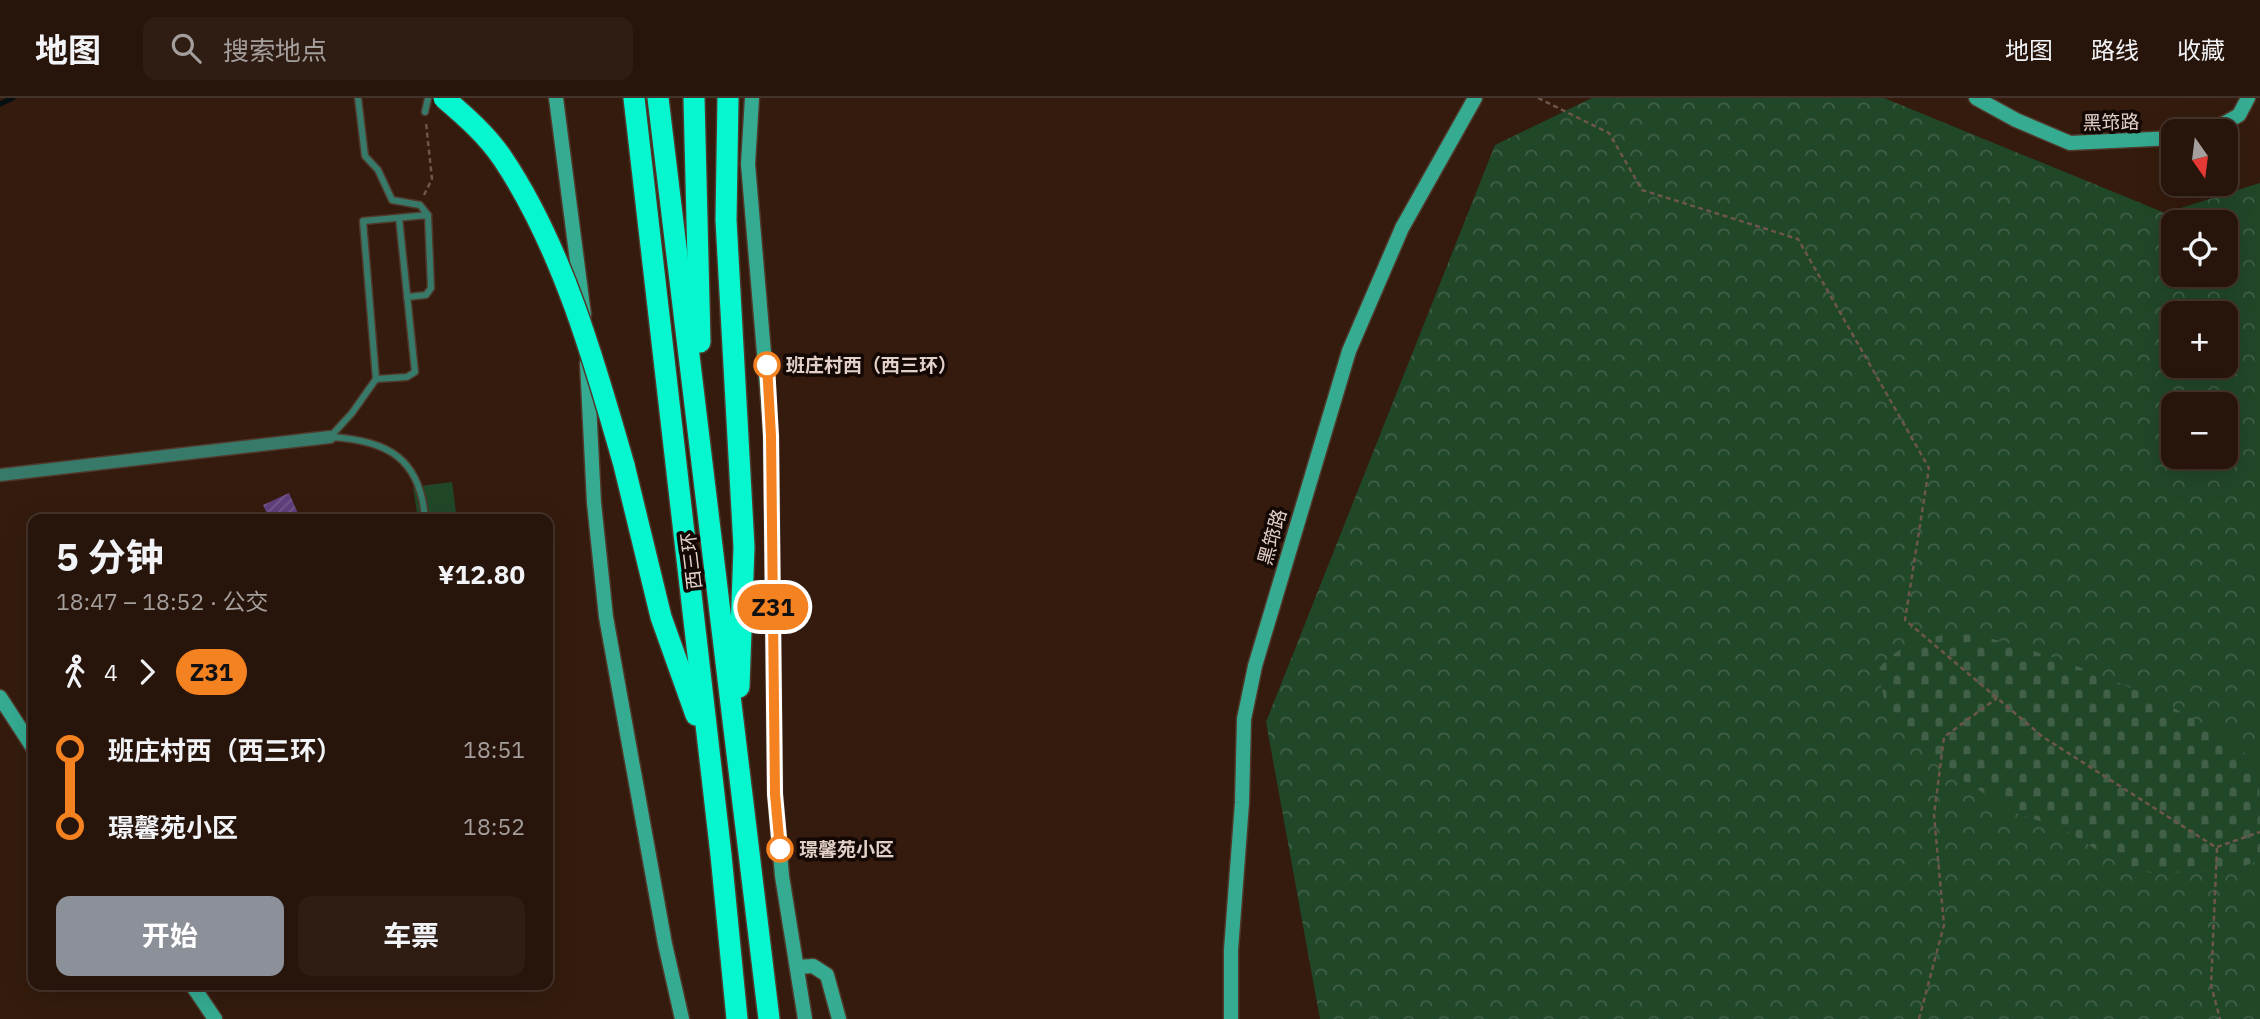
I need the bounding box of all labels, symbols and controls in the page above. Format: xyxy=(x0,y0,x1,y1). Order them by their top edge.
search box xyxy=(143,17,633,80)
text: 地图 xyxy=(35,28,101,71)
icon: search xyxy=(167,29,205,67)
text: 搜索地点 xyxy=(223,33,327,67)
text: 地图 xyxy=(2005,34,2053,66)
text: 路线 xyxy=(2091,34,2139,66)
text: 收藏 xyxy=(2177,34,2225,66)
street label: 黑筇路 xyxy=(2082,110,2140,134)
north arrow xyxy=(2161,119,2238,196)
map controls xyxy=(2161,119,2238,469)
button: locate xyxy=(2161,210,2238,287)
button: + xyxy=(2161,301,2238,378)
marker: 班庄村西（西三环） xyxy=(754,352,780,378)
place label: 班庄村西（西三环） xyxy=(786,353,957,377)
button: − xyxy=(2161,392,2238,469)
street label: 黑筇路 xyxy=(1253,506,1291,568)
street label: 西三环 xyxy=(676,531,706,591)
text: 5 分钟 xyxy=(56,532,164,581)
text: ¥12.80 xyxy=(438,557,525,591)
line badge: Z31 xyxy=(733,584,813,630)
text: 18:47 – 18:52 · 公交 xyxy=(56,586,269,616)
text: Z31 xyxy=(751,591,795,623)
icon: walk xyxy=(56,653,94,691)
icon: forward xyxy=(128,653,166,691)
text: Z31 xyxy=(190,656,233,688)
text: 4 xyxy=(104,657,118,687)
text: 班庄村西（西三环） xyxy=(108,733,342,767)
text: 18:51 xyxy=(463,734,525,764)
text: 璟馨苑小区 xyxy=(108,810,238,844)
text: 18:52 xyxy=(463,811,525,841)
marker: 璟馨苑小区 xyxy=(767,836,793,862)
place label: 璟馨苑小区 xyxy=(799,837,894,861)
button: 开始 xyxy=(56,896,284,976)
button: 车票 xyxy=(298,896,525,976)

